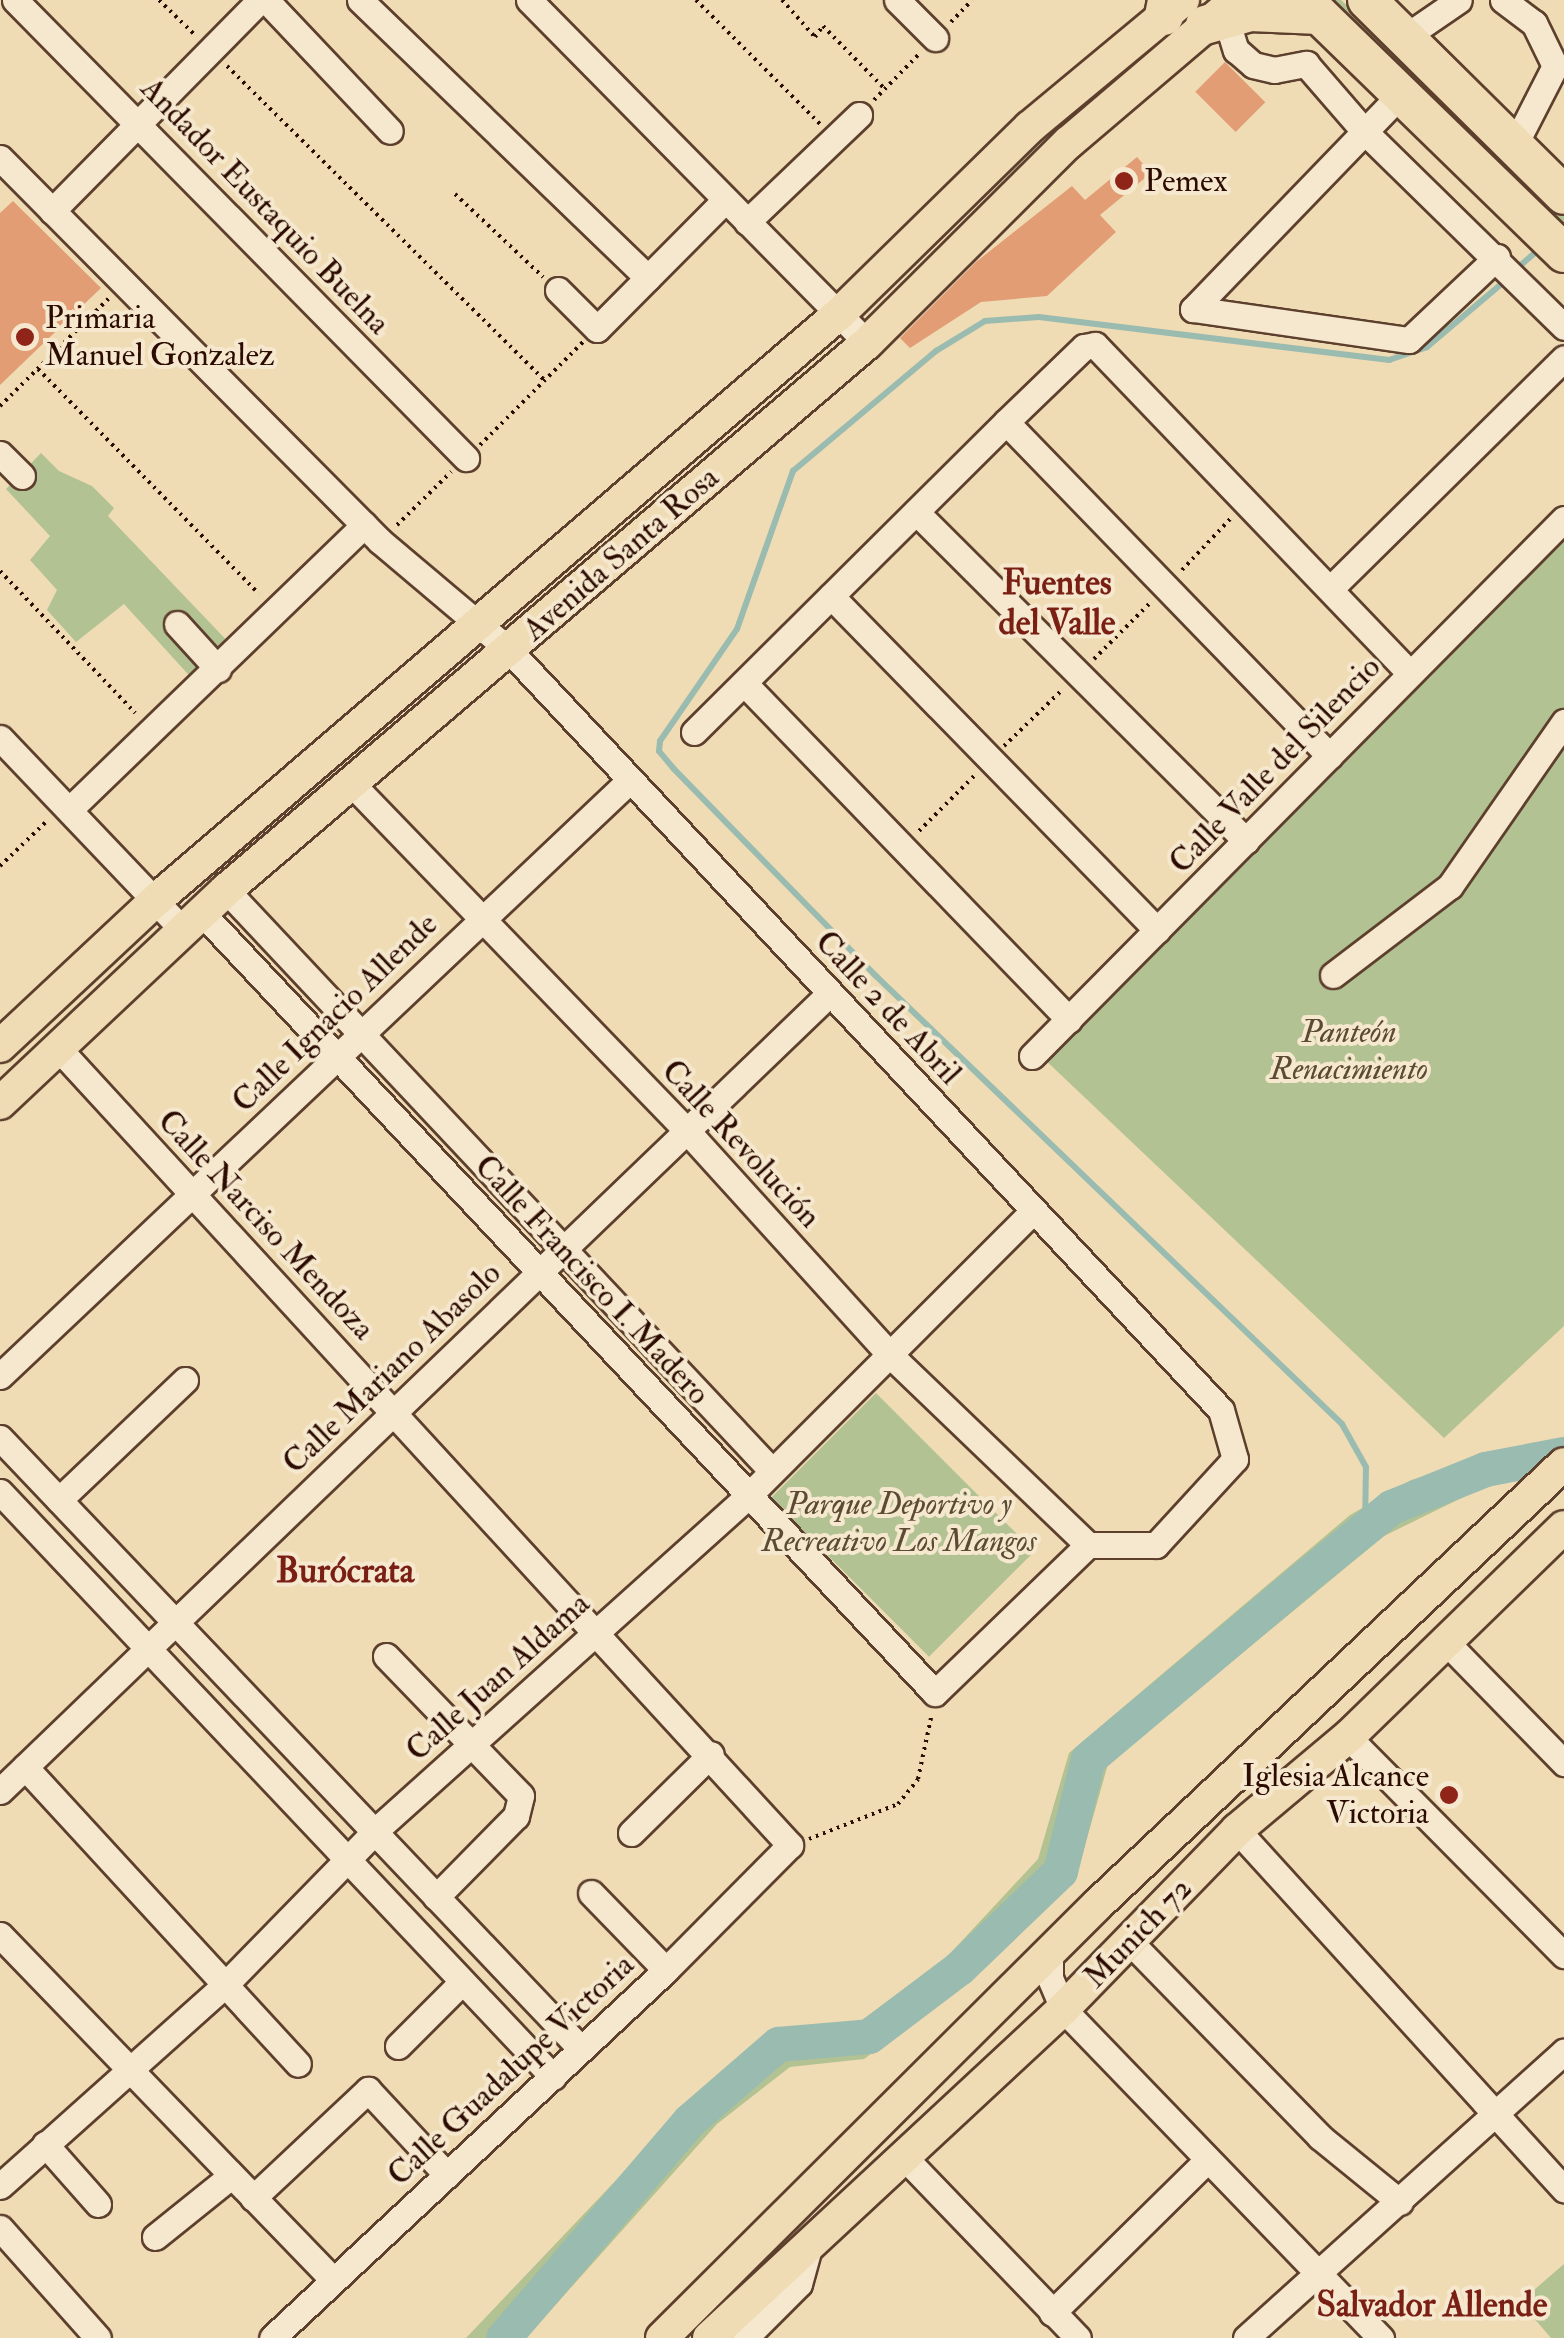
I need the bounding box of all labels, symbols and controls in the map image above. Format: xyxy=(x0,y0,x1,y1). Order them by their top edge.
street label: Andador Eustaquio Buelna xyxy=(132,70,398,342)
place label: Pemex xyxy=(1144,162,1228,200)
marker: Pemex xyxy=(1113,170,1135,192)
place label: Primaria Manuel Gonzalez xyxy=(45,300,274,375)
marker: Primaria Manuel Gonzalez xyxy=(14,326,36,348)
street label: Avenida Santa Rosa xyxy=(515,459,727,649)
district label: Fuentes del Valle xyxy=(999,562,1115,644)
street label: Calle Valle del Silencio xyxy=(1161,648,1389,882)
street label: Calle Ignacio Allende xyxy=(225,905,445,1121)
street label: Calle 2 de Abril xyxy=(807,923,969,1093)
park label: Panteón Renacimiento xyxy=(1270,1014,1428,1089)
street label: Calle Revolución xyxy=(653,1052,829,1236)
street label: Calle Narciso Mendoza xyxy=(150,1102,382,1348)
street label: Calle Francisco I. Madero xyxy=(466,1147,718,1413)
street label: Calle Mariano Abasolo xyxy=(275,1254,509,1482)
park label: Parque Deportivo y Recreativo Los Mangos xyxy=(761,1486,1037,1561)
district label: Burócrata xyxy=(276,1550,414,1592)
street label: Calle Juan Aldama xyxy=(398,1585,598,1769)
place label: Iglesia Alcance Victoria xyxy=(1242,1758,1429,1833)
marker: Iglesia Alcance Victoria xyxy=(1438,1784,1460,1806)
street label: Munich 72 xyxy=(1076,1870,1200,1996)
street label: Calle Guadalupe Victoria xyxy=(380,1946,642,2194)
district label: Salvador Allende xyxy=(1317,2284,1547,2326)

